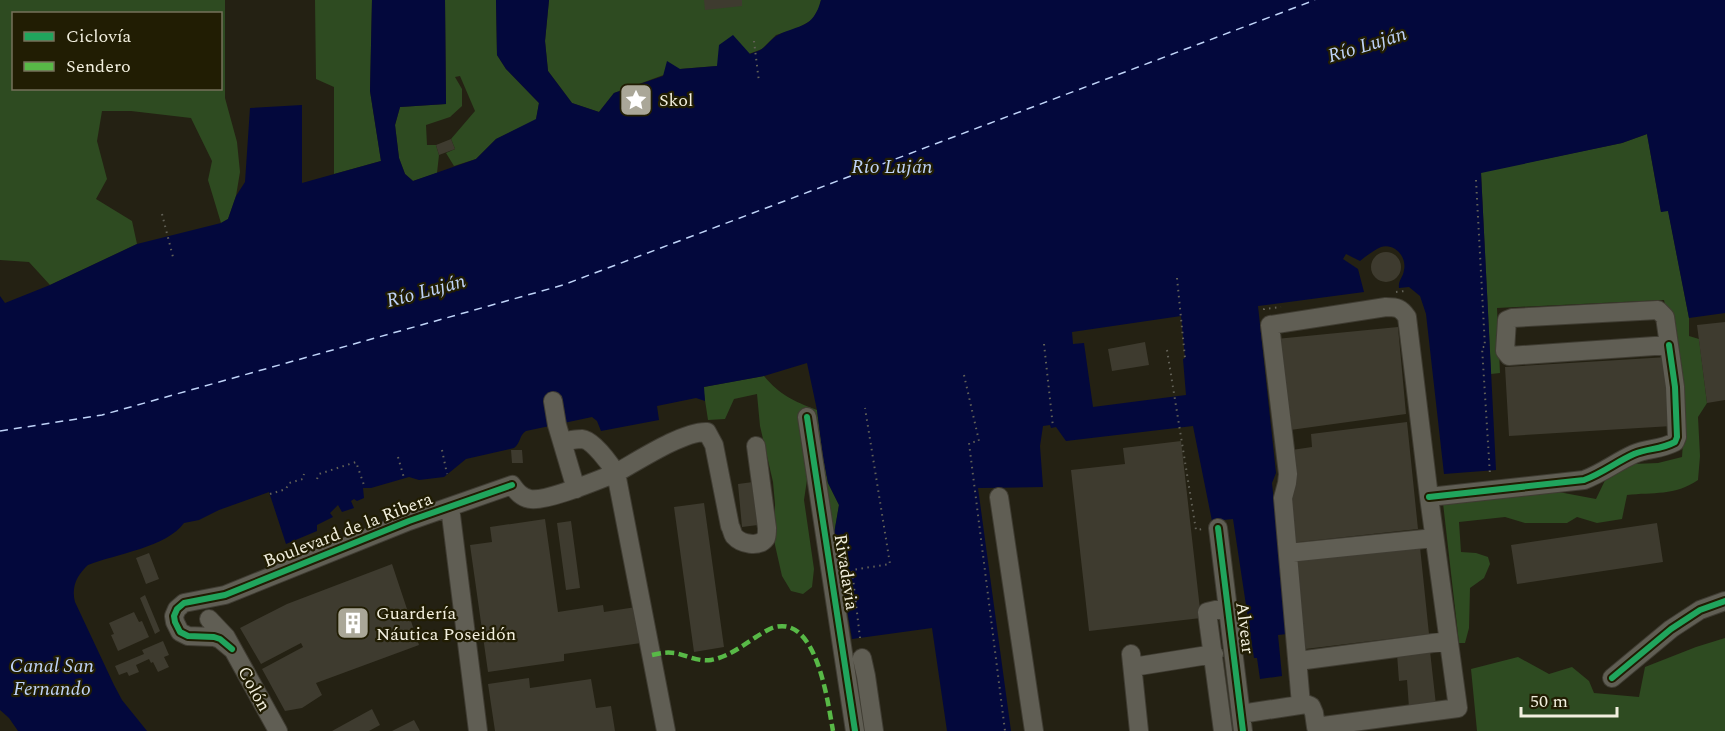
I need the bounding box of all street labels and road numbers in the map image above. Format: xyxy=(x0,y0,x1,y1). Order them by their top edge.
street label: Boulevard de la Ribera xyxy=(259,485,437,575)
street label: Rivadavia xyxy=(827,532,865,612)
street label: Alvear xyxy=(1228,601,1262,655)
street label: Colón xyxy=(230,661,278,717)

